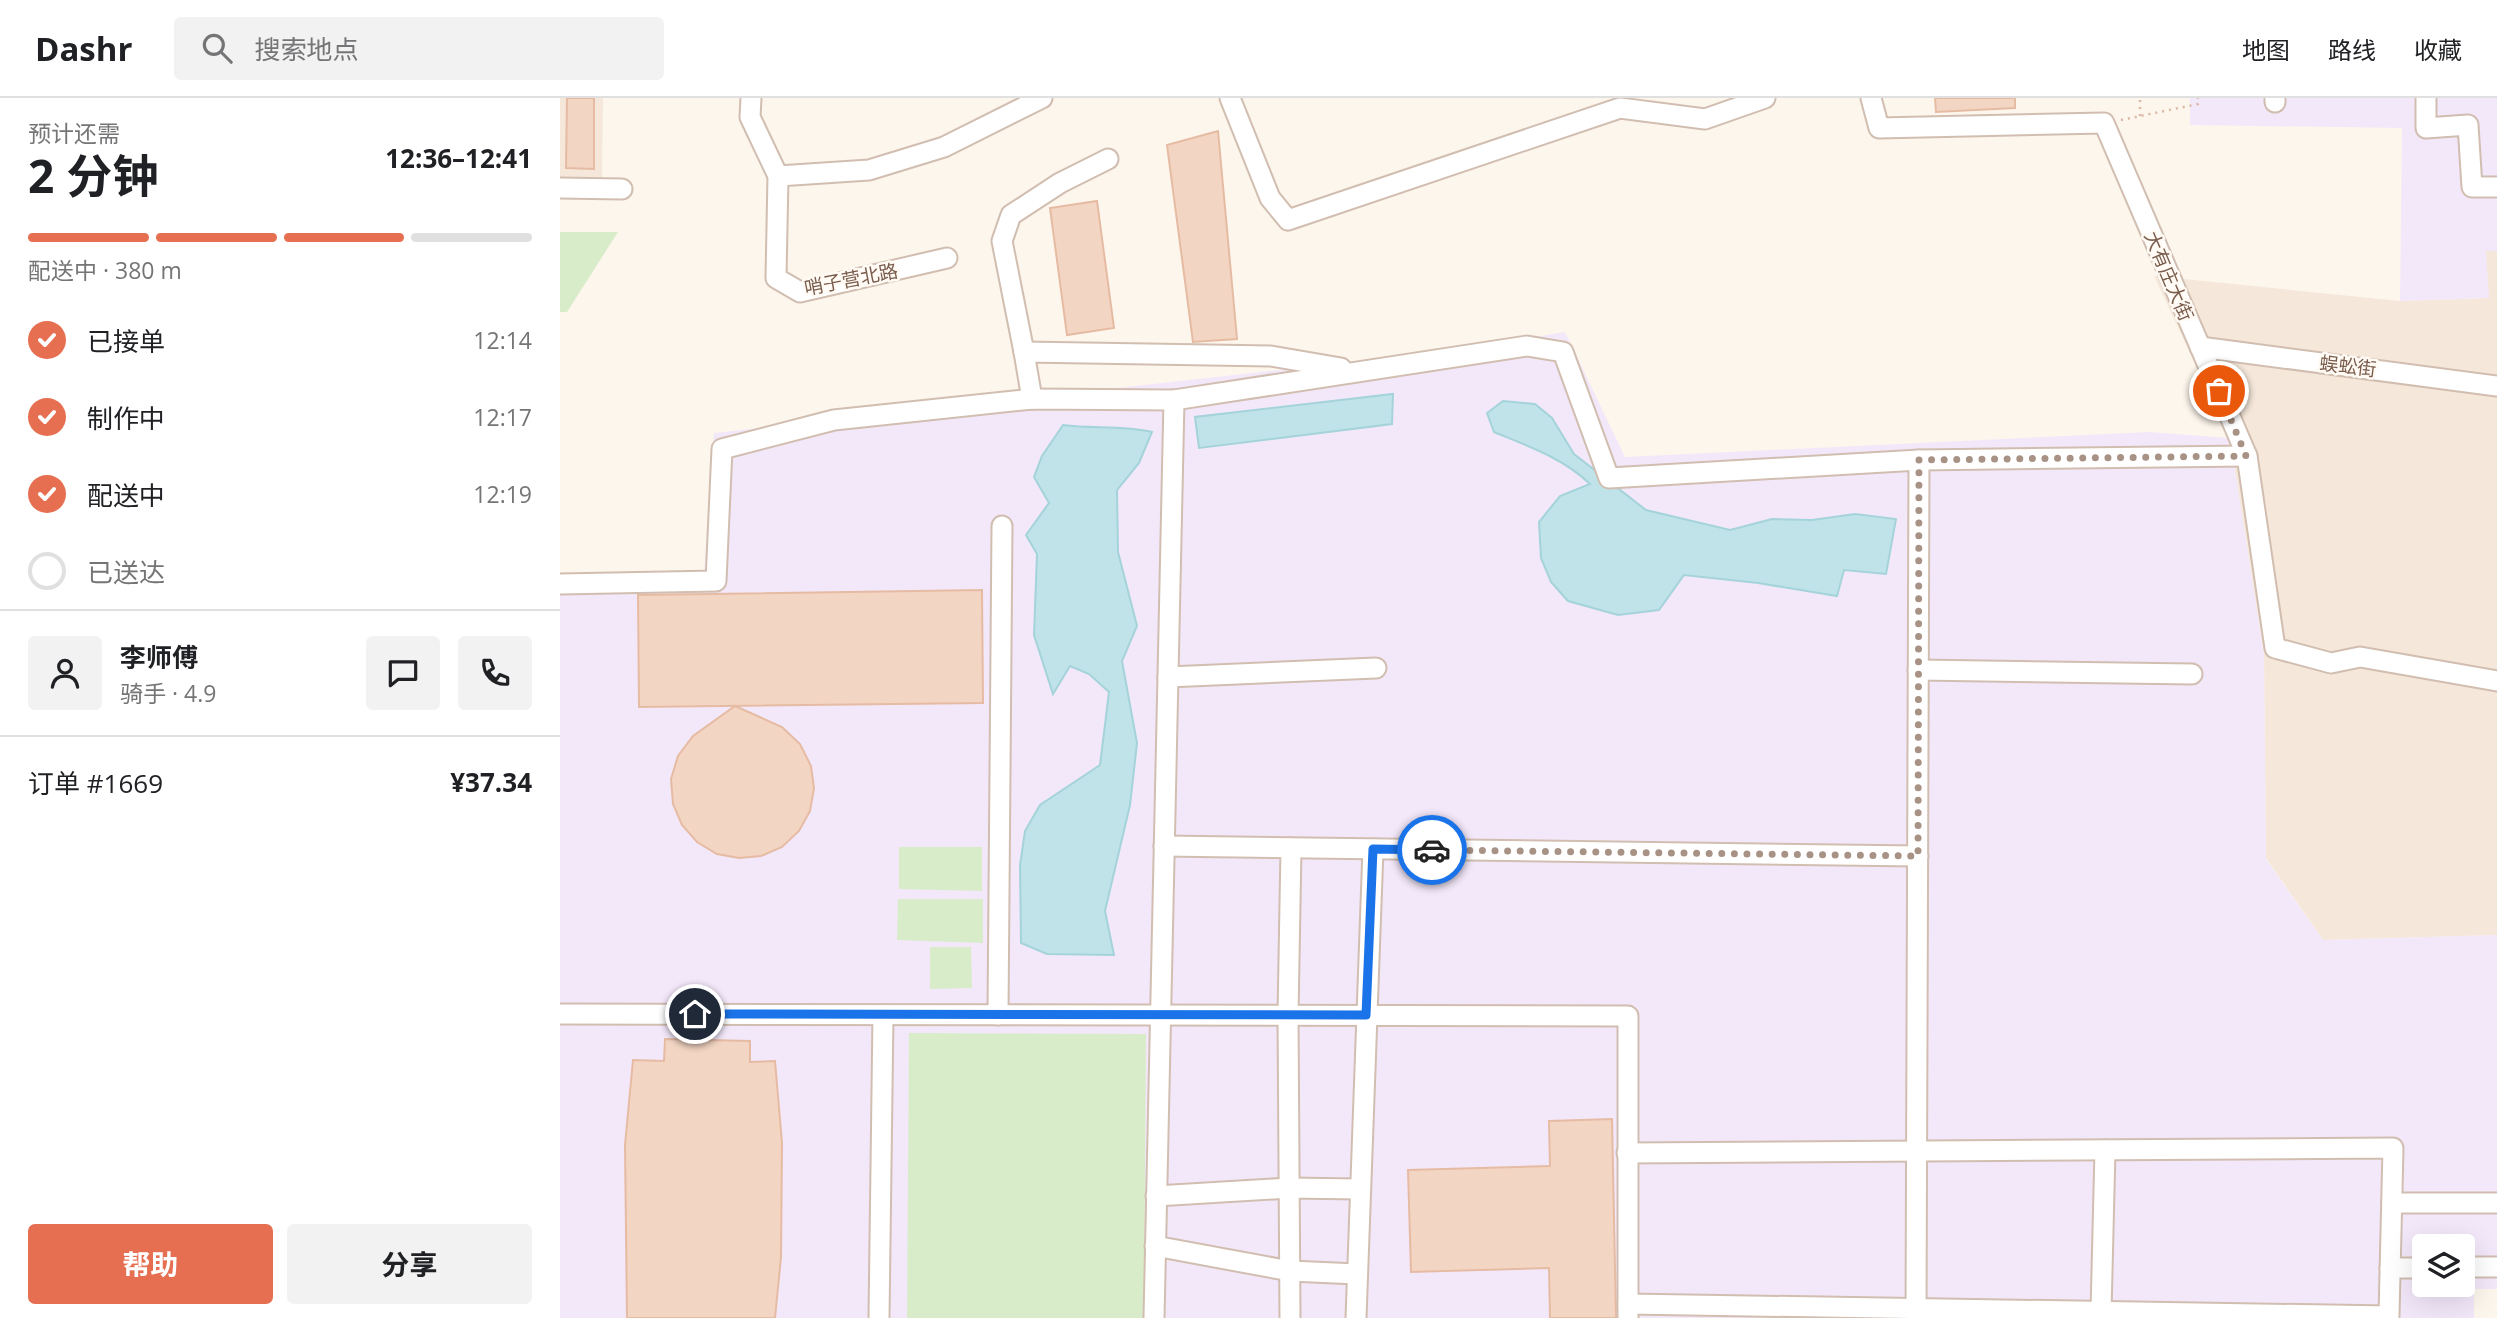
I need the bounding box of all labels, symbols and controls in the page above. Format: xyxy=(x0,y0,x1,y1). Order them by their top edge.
search box xyxy=(174,17,664,80)
text: Dashr xyxy=(35,26,132,71)
icon: search xyxy=(198,29,236,67)
text: 搜索地点 xyxy=(254,31,358,67)
text: 地图 xyxy=(2242,33,2290,66)
text: 路线 xyxy=(2328,33,2376,66)
text: 收藏 xyxy=(2414,33,2462,66)
text: 预计还需 xyxy=(28,117,120,149)
text: 12:36–12:41 xyxy=(385,140,532,176)
text: 2 分钟 xyxy=(28,144,158,206)
street label: 大有庄大街 xyxy=(2138,227,2200,325)
text: 配送中 · 380 m xyxy=(28,254,182,286)
street label: 哨子营北路 xyxy=(802,257,900,301)
icon: check xyxy=(28,321,66,359)
text: 已接单 xyxy=(87,323,165,359)
text: 12:14 xyxy=(473,324,532,356)
street label: 蜈蚣街 xyxy=(2318,350,2378,382)
pin xyxy=(2189,361,2249,421)
icon: bag xyxy=(2200,372,2238,410)
icon: check xyxy=(28,398,66,436)
text: 制作中 xyxy=(87,400,165,436)
text: 12:17 xyxy=(473,401,532,433)
icon: check xyxy=(28,475,66,513)
text: 配送中 xyxy=(87,477,165,513)
text: 12:19 xyxy=(473,478,532,510)
text: 已送达 xyxy=(87,554,165,590)
button: person xyxy=(28,636,102,710)
button: chat xyxy=(366,636,440,710)
button: phone xyxy=(458,636,532,710)
text: 李师傅 xyxy=(120,639,198,675)
text: 骑手 · 4.9 xyxy=(120,677,216,709)
text: ¥37.34 xyxy=(450,764,532,800)
text: 订单 #1669 xyxy=(28,765,163,801)
courier xyxy=(1397,815,1467,885)
icon: car xyxy=(1413,831,1451,869)
pin xyxy=(665,984,725,1044)
icon: home xyxy=(676,995,714,1033)
button: 帮助 xyxy=(28,1224,273,1304)
button: 分享 xyxy=(287,1224,532,1304)
map controls xyxy=(2412,1234,2475,1297)
button: layers xyxy=(2412,1234,2475,1297)

